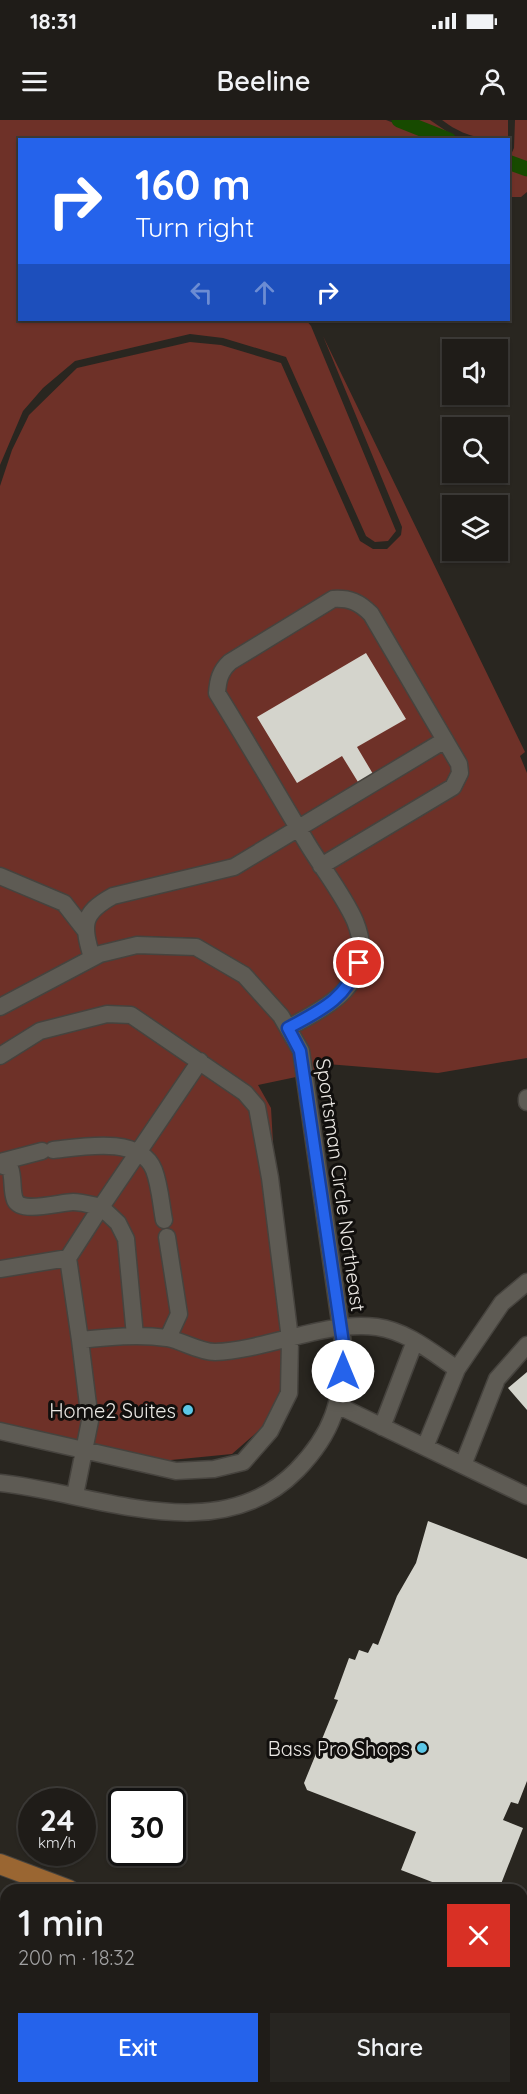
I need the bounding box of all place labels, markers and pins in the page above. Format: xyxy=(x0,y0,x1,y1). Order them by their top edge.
pin xyxy=(333,937,384,988)
place label: Home2 Suites xyxy=(49,1398,176,1423)
marker: Home2 Suites xyxy=(181,1403,195,1417)
place label: Bass Pro Shops xyxy=(268,1736,410,1761)
marker: Bass Pro Shops xyxy=(415,1741,429,1755)

